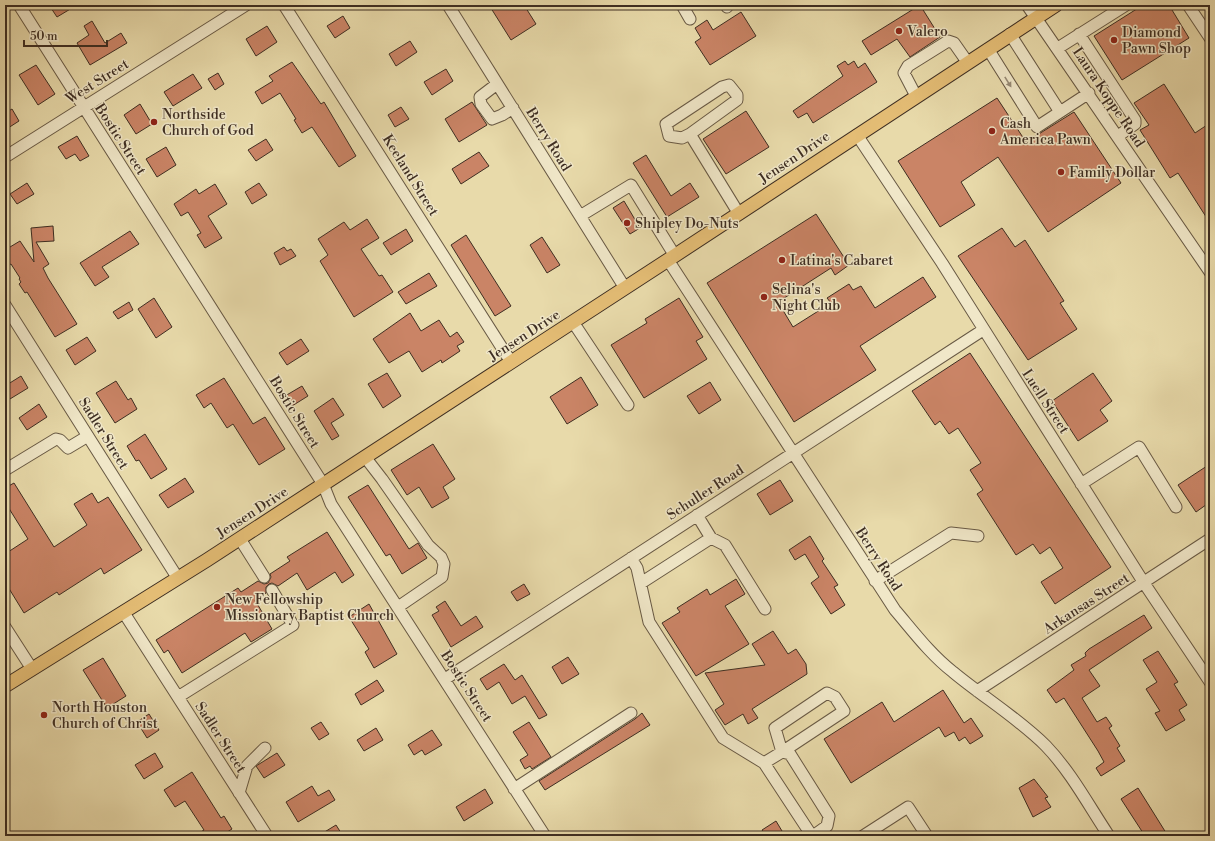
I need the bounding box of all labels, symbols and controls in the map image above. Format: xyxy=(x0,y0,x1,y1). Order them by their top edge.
scale bar xyxy=(24,22,107,48)
place label: Valero xyxy=(906,23,948,41)
place label: Diamond Pawn Shop xyxy=(1122,24,1191,58)
marker: Valero xyxy=(894,26,904,36)
text: 50 m xyxy=(30,29,58,44)
marker: Diamond Pawn Shop xyxy=(1109,35,1119,45)
street label: Laura Koppe Road xyxy=(1068,44,1148,151)
street label: West Street xyxy=(62,55,132,109)
one-way arrow xyxy=(1005,76,1012,88)
street label: Bostic Street xyxy=(90,100,150,179)
street label: Berry Road xyxy=(521,103,575,175)
place label: Northside Church of God xyxy=(162,106,254,140)
place label: Cash America Pawn xyxy=(999,115,1091,149)
marker: Northside Church of God xyxy=(149,117,159,127)
marker: Cash America Pawn xyxy=(987,126,997,136)
street label: Jensen Drive xyxy=(755,128,833,189)
street label: Keeland Street xyxy=(378,131,442,220)
place label: Family Dollar xyxy=(1069,164,1155,182)
marker: Family Dollar xyxy=(1056,167,1066,177)
place label: Shipley Do-Nuts xyxy=(635,215,739,233)
marker: Shipley Do-Nuts xyxy=(622,218,632,228)
place label: Latina's Cabaret xyxy=(790,252,893,270)
marker: Latina's Cabaret xyxy=(777,255,787,265)
place label: Selina's Night Club xyxy=(772,281,840,315)
marker: Selina's Night Club xyxy=(759,292,769,302)
street label: Jensen Drive xyxy=(485,306,564,366)
street label: Luell Street xyxy=(1018,366,1073,437)
street label: Bostic Street xyxy=(264,372,323,452)
street label: Sadler Street xyxy=(74,394,132,473)
street label: Schuller Road xyxy=(664,461,747,524)
street label: Jensen Drive xyxy=(213,483,292,543)
street label: Berry Road xyxy=(850,524,905,595)
street label: Arkansas Street xyxy=(1039,569,1133,639)
place label: New Fellowship Missionary Baptist Church xyxy=(225,591,395,625)
marker: New Fellowship Missionary Baptist Church xyxy=(212,602,222,612)
street label: Bostic Street xyxy=(436,647,496,726)
place label: North Houston Church of Christ xyxy=(52,699,158,733)
street label: Sadler Street xyxy=(190,699,250,777)
marker: North Houston Church of Christ xyxy=(39,710,49,720)

